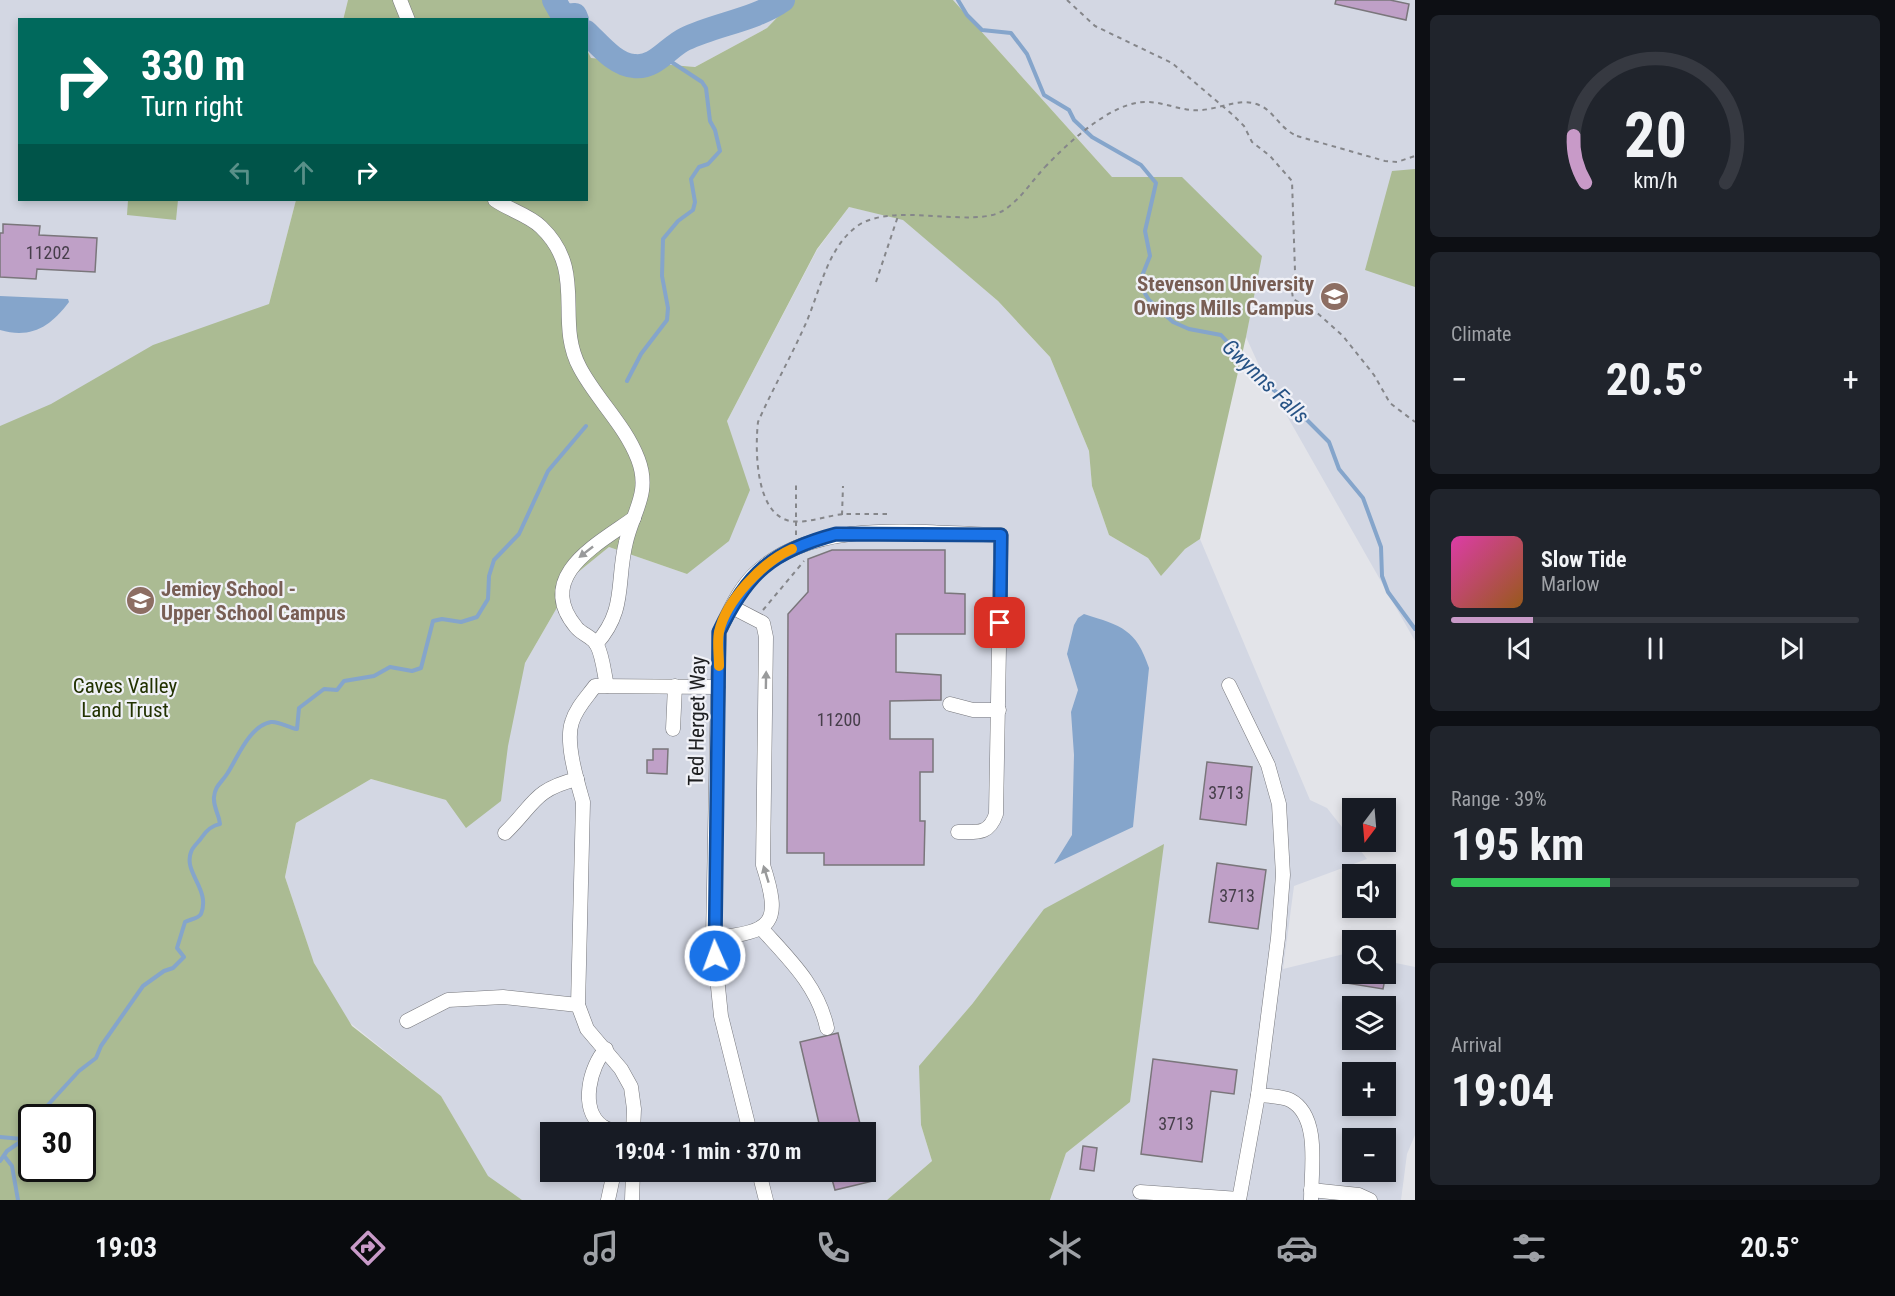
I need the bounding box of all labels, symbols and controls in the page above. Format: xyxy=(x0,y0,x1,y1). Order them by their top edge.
text: 330 m xyxy=(141,41,246,90)
icon: right xyxy=(42,42,120,120)
text: Turn right xyxy=(141,91,243,123)
text: 20 xyxy=(1623,99,1687,172)
icon: left xyxy=(224,156,257,189)
icon: ahead xyxy=(287,156,320,189)
icon: right xyxy=(350,156,383,189)
text: km/h xyxy=(1633,168,1677,193)
house number: 11202 xyxy=(26,242,70,263)
place label: Stevenson University Owings Mills Campus xyxy=(1134,272,1315,320)
school or university icon: Stevenson University Owings Mills Campus xyxy=(1319,280,1351,312)
text: Climate xyxy=(1451,322,1511,346)
water label: Gwynns Falls xyxy=(1217,334,1314,429)
text: 20.5° xyxy=(1606,353,1704,406)
text: − xyxy=(1451,360,1468,399)
text: + xyxy=(1843,360,1859,399)
one-way arrow xyxy=(579,546,594,558)
text: Slow Tide xyxy=(1541,547,1627,572)
text: Marlow xyxy=(1541,572,1599,596)
place label: Jemicy School - Upper School Campus xyxy=(161,577,346,625)
school or university icon: Jemicy School - Upper School Campus xyxy=(124,585,156,617)
pin xyxy=(974,597,1025,648)
icon: arrive xyxy=(983,606,1016,639)
icon: previous xyxy=(1503,632,1536,665)
icon: pause xyxy=(1639,632,1672,665)
icon: next xyxy=(1775,632,1808,665)
street label: Ted Herget Way xyxy=(684,656,710,786)
one-way arrow xyxy=(761,670,771,689)
park label: Caves Valley Land Trust xyxy=(73,674,177,722)
house number: 11200 xyxy=(817,709,861,730)
house number: 3713 xyxy=(1208,782,1244,803)
text: Range · 39% xyxy=(1451,787,1547,811)
north arrow xyxy=(1342,798,1396,852)
map controls xyxy=(1342,798,1396,1182)
text: 195 km xyxy=(1451,818,1584,871)
button: sound xyxy=(1342,864,1396,918)
one-way arrow xyxy=(761,865,770,883)
house number: 3713 xyxy=(1219,885,1255,906)
position arrow xyxy=(683,924,747,988)
button: search xyxy=(1342,930,1396,984)
button: layers xyxy=(1342,996,1396,1050)
text: Arrival xyxy=(1451,1033,1502,1057)
button: + xyxy=(1342,1062,1396,1116)
text: 19:04 xyxy=(1451,1064,1554,1117)
speed limit sign: 30 xyxy=(18,1104,96,1182)
house number: 3713 xyxy=(1158,1113,1194,1134)
button: − xyxy=(1342,1128,1396,1182)
text: 19:04 · 1 min · 370 m xyxy=(615,1139,801,1164)
icon: directions xyxy=(347,1227,389,1269)
icon: music xyxy=(580,1227,622,1269)
icon: phone xyxy=(812,1227,854,1269)
icon: climate xyxy=(1044,1227,1086,1269)
icon: car xyxy=(1276,1227,1318,1269)
icon: filters xyxy=(1508,1227,1550,1269)
text: 19:03 xyxy=(95,1232,157,1264)
text: 20.5° xyxy=(1741,1232,1800,1264)

